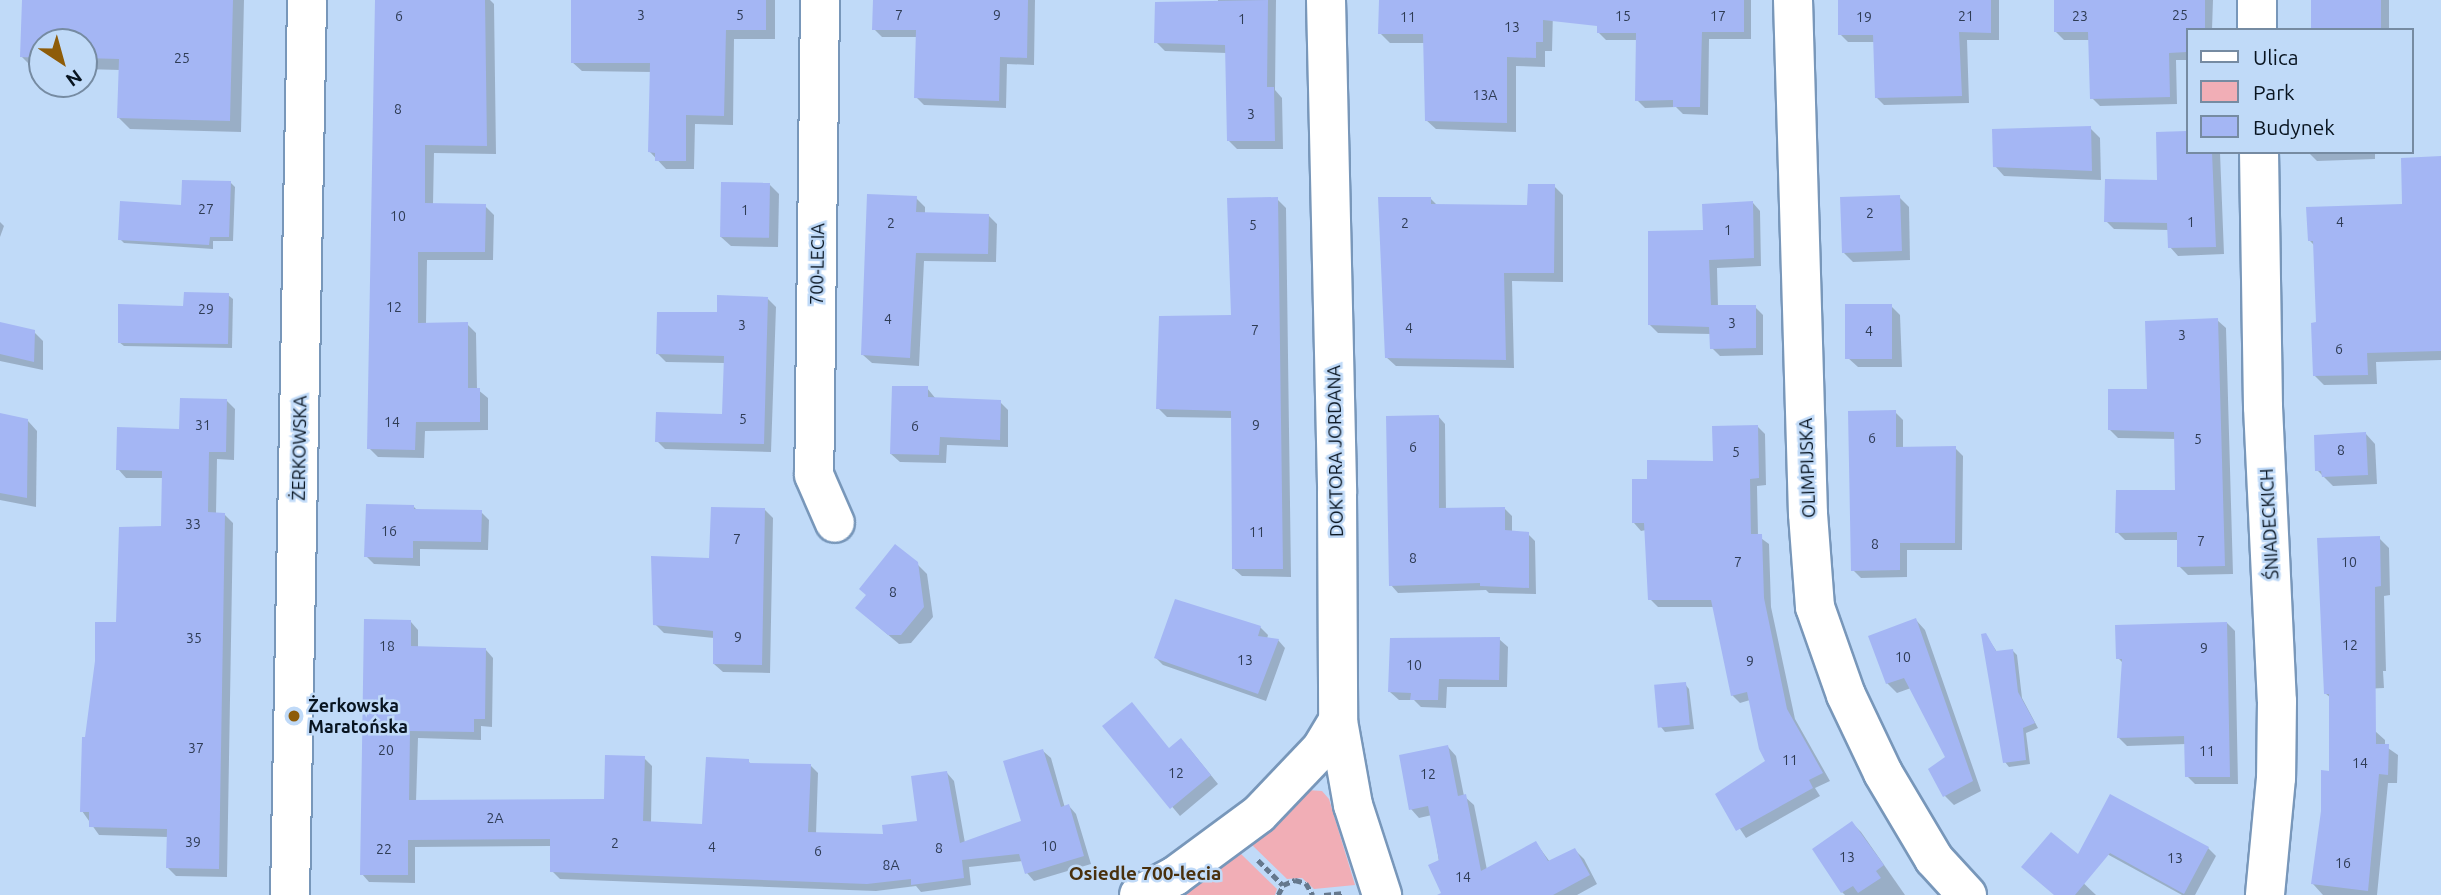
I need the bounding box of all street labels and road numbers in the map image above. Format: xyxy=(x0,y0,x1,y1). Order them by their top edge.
street label: 700-LECIA xyxy=(805,223,829,305)
street label: DOKTORA JORDANA xyxy=(1323,365,1347,537)
street label: ŻERKOWSKA xyxy=(287,395,311,501)
street label: OLIMPIJSKA xyxy=(1794,418,1820,518)
street label: ŚNIADECKICH xyxy=(2255,468,2283,580)

